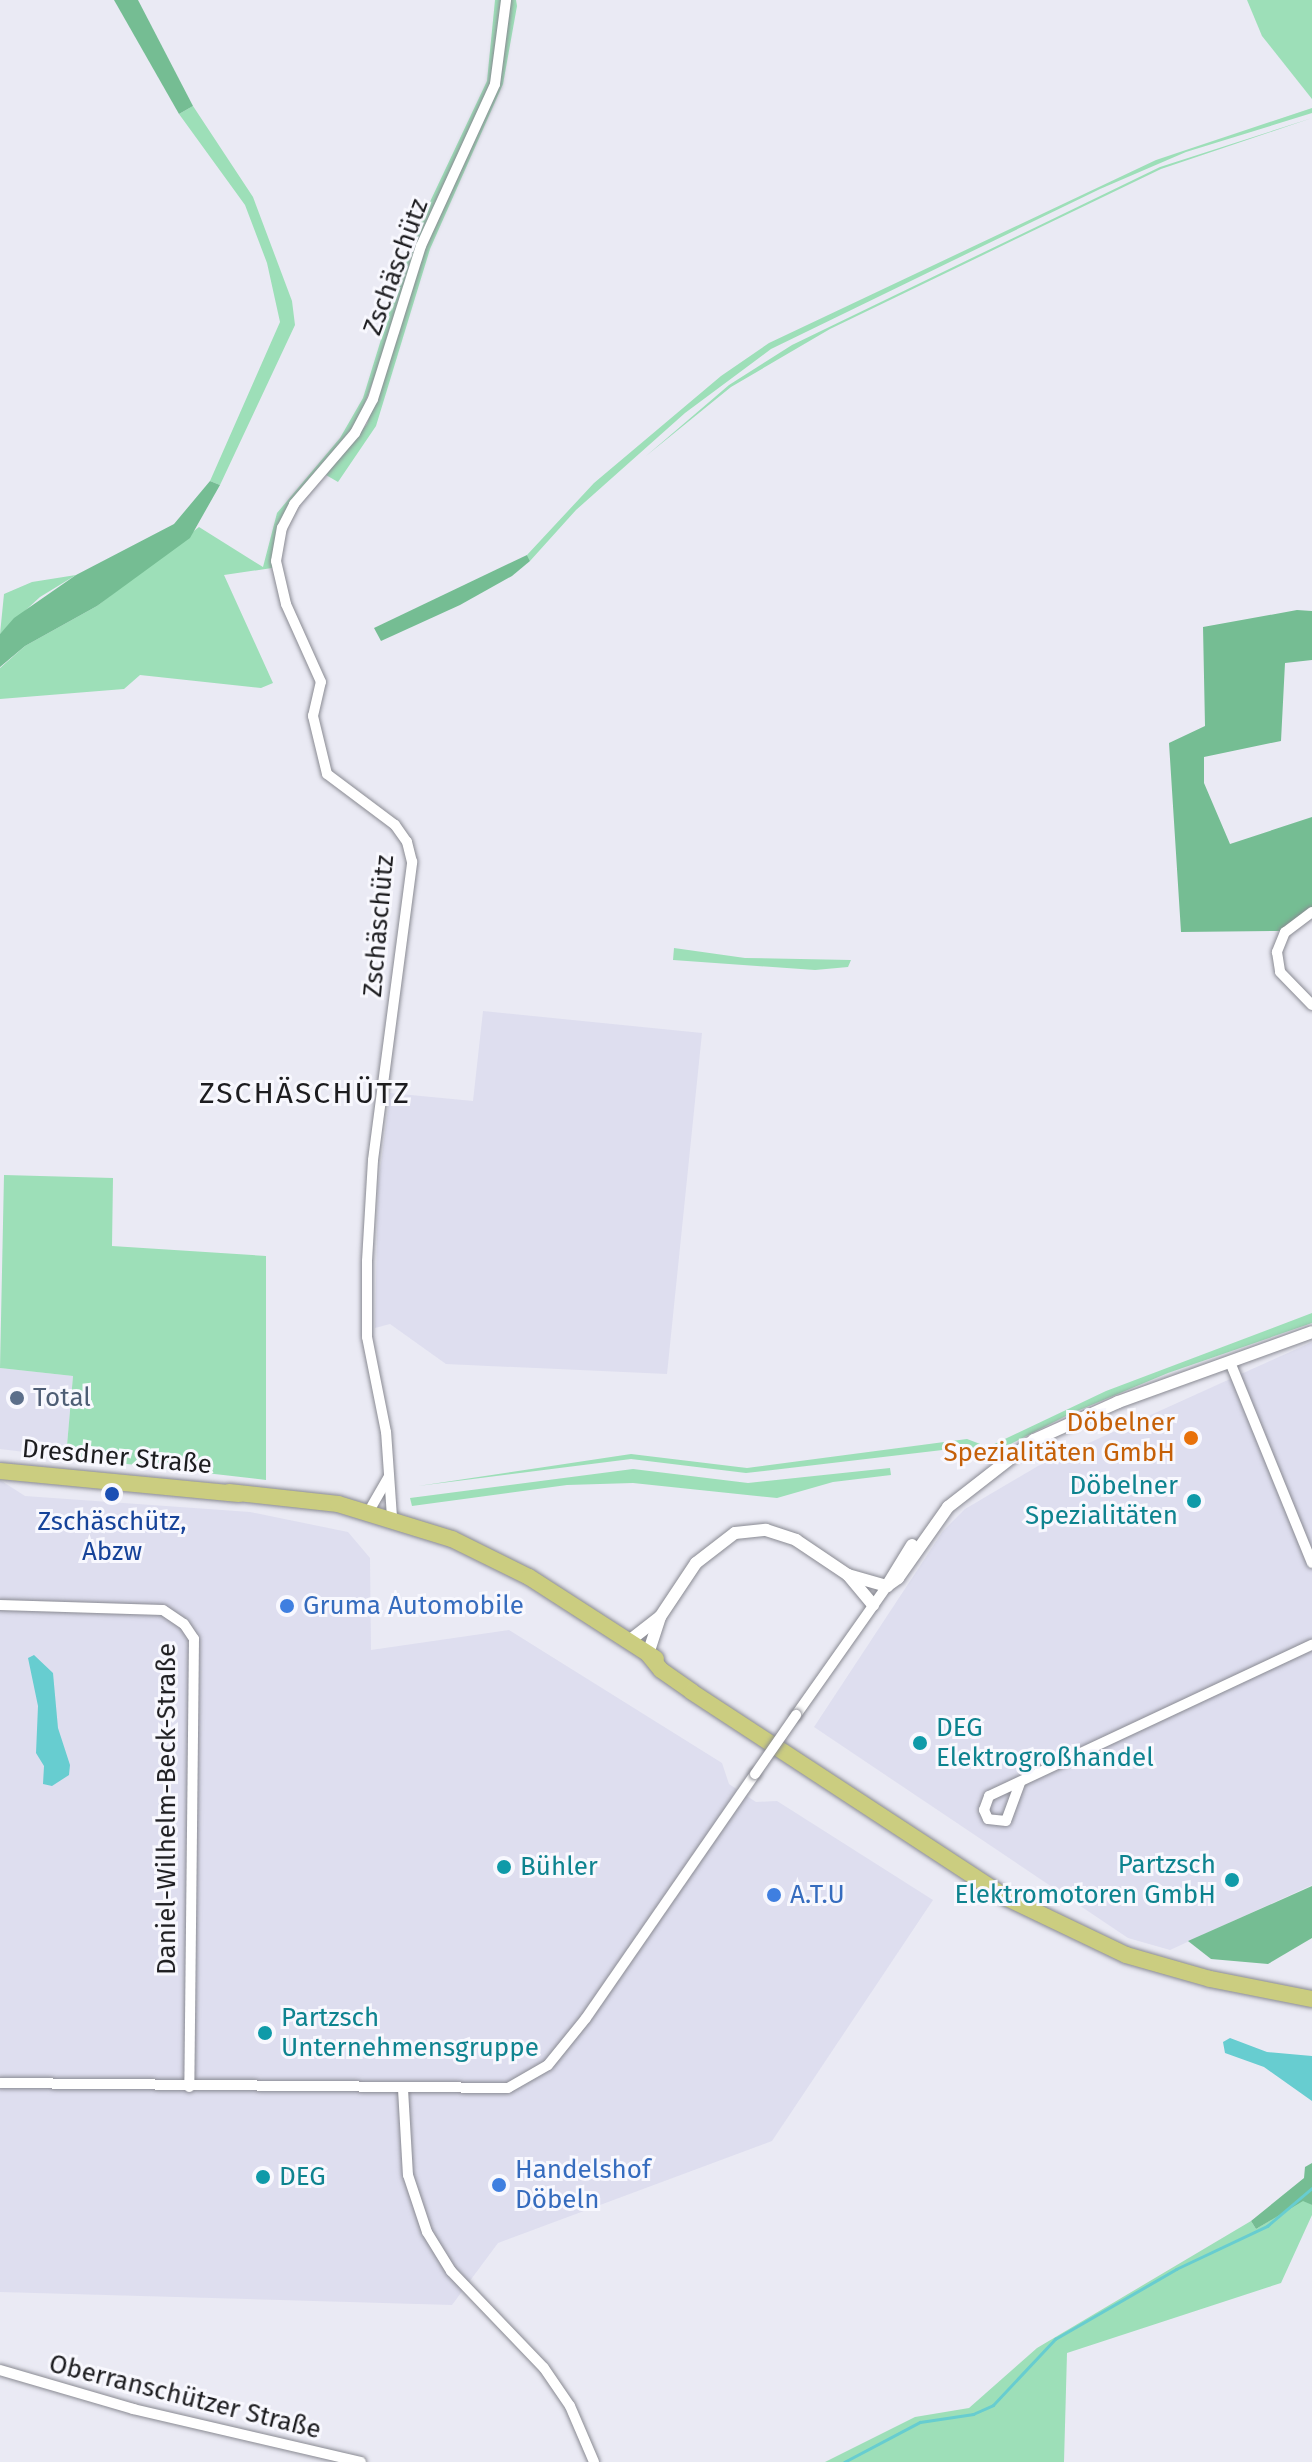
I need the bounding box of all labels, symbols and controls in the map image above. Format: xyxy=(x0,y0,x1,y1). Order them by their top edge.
street label: Zschäschütz xyxy=(357,195,435,339)
street label: Zschäschütz xyxy=(357,854,401,998)
district label: ZSCHÄSCHÜTZ xyxy=(199,1075,411,1111)
place label: Total xyxy=(33,1382,91,1414)
marker: Total xyxy=(8,1389,26,1407)
place label: Döbelner Spezialitäten GmbH xyxy=(943,1407,1175,1468)
marker: Döbelner Spezialitäten GmbH xyxy=(1182,1429,1200,1447)
street label: Dresdner Straße xyxy=(21,1433,213,1481)
place label: Döbelner Spezialitäten xyxy=(1025,1470,1178,1532)
marker: Zschäschütz, Abzw xyxy=(103,1485,121,1503)
marker: Döbelner Spezialitäten xyxy=(1185,1492,1203,1510)
place label: Zschäschütz, Abzw xyxy=(38,1506,186,1568)
place label: Gruma Automobile xyxy=(303,1590,524,1622)
marker: Gruma Automobile xyxy=(278,1597,296,1615)
street label: Daniel-Wilhelm-Beck-Straße xyxy=(151,1643,183,1975)
place label: DEG Elektrogroßhandel xyxy=(936,1712,1154,1774)
marker: DEG Elektrogroßhandel xyxy=(911,1734,929,1752)
place label: Partzsch Elektromotoren GmbH xyxy=(954,1849,1216,1910)
place label: Bühler xyxy=(520,1851,598,1883)
marker: Bühler xyxy=(495,1858,513,1876)
marker: Partzsch Elektromotoren GmbH xyxy=(1223,1871,1241,1889)
place label: A.T.U xyxy=(790,1879,845,1911)
marker: A.T.U xyxy=(765,1886,783,1904)
place label: Partzsch Unternehmensgruppe xyxy=(281,2002,539,2064)
marker: Partzsch Unternehmensgruppe xyxy=(256,2024,274,2042)
place label: Handelshof Döbeln xyxy=(515,2154,651,2216)
place label: DEG xyxy=(279,2161,326,2193)
marker: DEG xyxy=(254,2168,272,2186)
marker: Handelshof Döbeln xyxy=(490,2176,508,2194)
street label: Oberranschützer Straße xyxy=(46,2348,324,2446)

